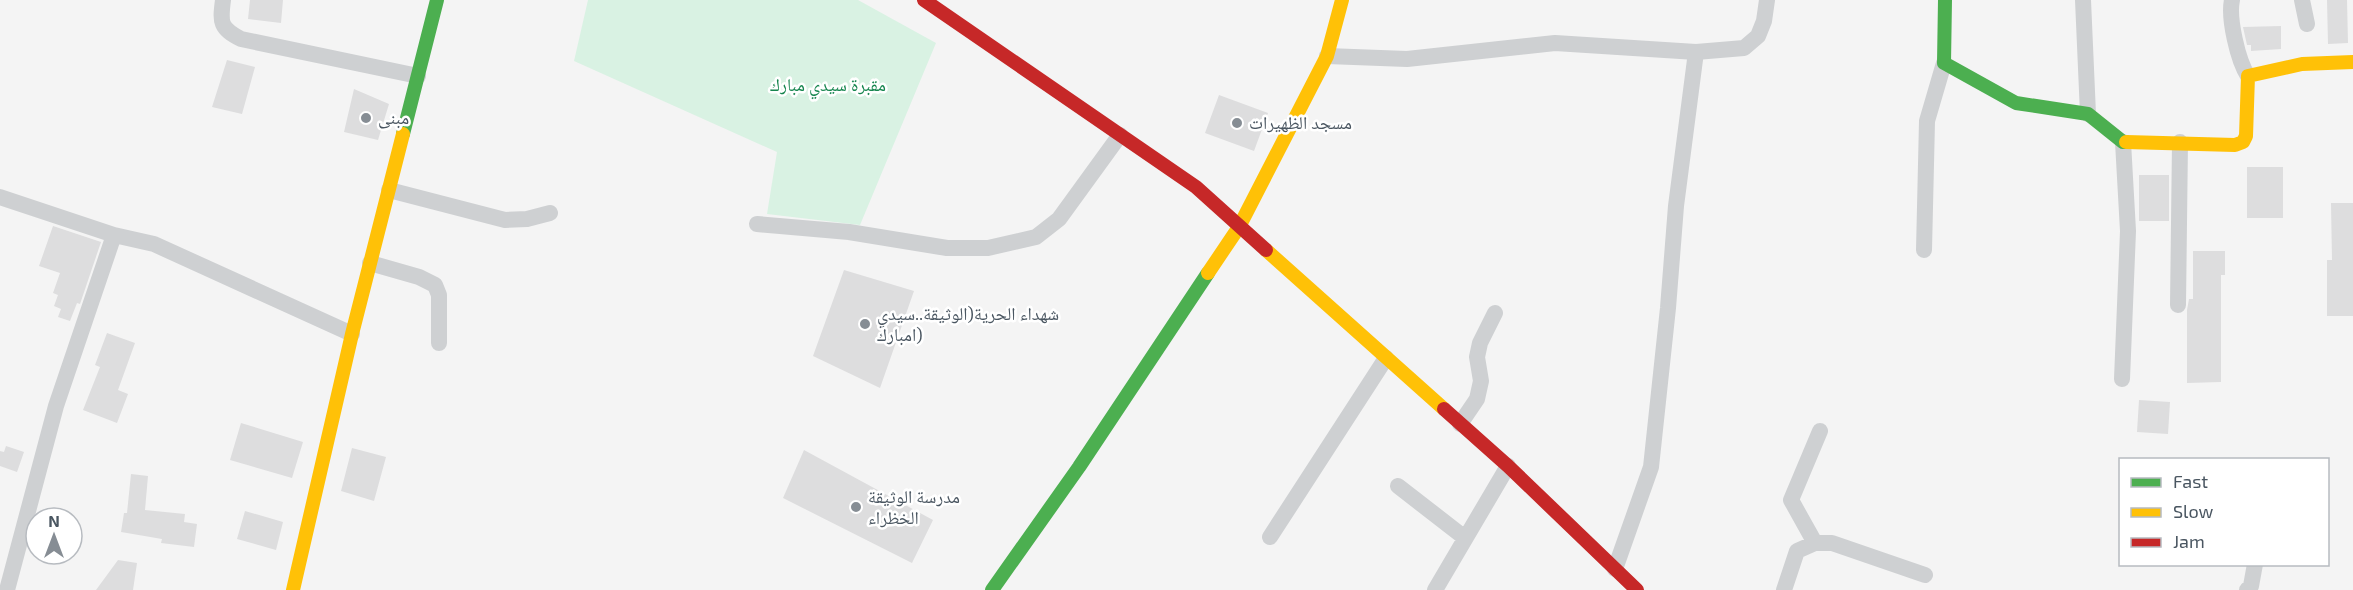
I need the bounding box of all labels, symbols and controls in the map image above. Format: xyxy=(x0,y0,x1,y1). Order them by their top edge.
park label: مقبرة سيدي مبارك xyxy=(770,73,886,100)
place label: مبنى xyxy=(378,106,409,129)
marker: مبنى xyxy=(359,111,373,125)
place label: مسجد الظهيرات xyxy=(1249,111,1352,133)
marker: مسجد الظهيرات xyxy=(1230,116,1244,130)
place label: شهداء الحرية(الوثيقة..سيدي امبارك) xyxy=(877,302,1059,346)
marker: شهداء الحرية(الوثيقة..سيدي امبارك) xyxy=(858,317,872,331)
legend xyxy=(2119,458,2329,566)
text: Fast xyxy=(2173,470,2208,492)
place label: مدرسة الوثيقة الخظراء xyxy=(868,485,960,528)
marker: مدرسة الوثيقة الخظراء xyxy=(849,500,863,514)
text: Slow xyxy=(2173,500,2214,522)
north arrow xyxy=(24,506,84,566)
text: N xyxy=(48,511,60,530)
text: Jam xyxy=(2173,530,2205,552)

